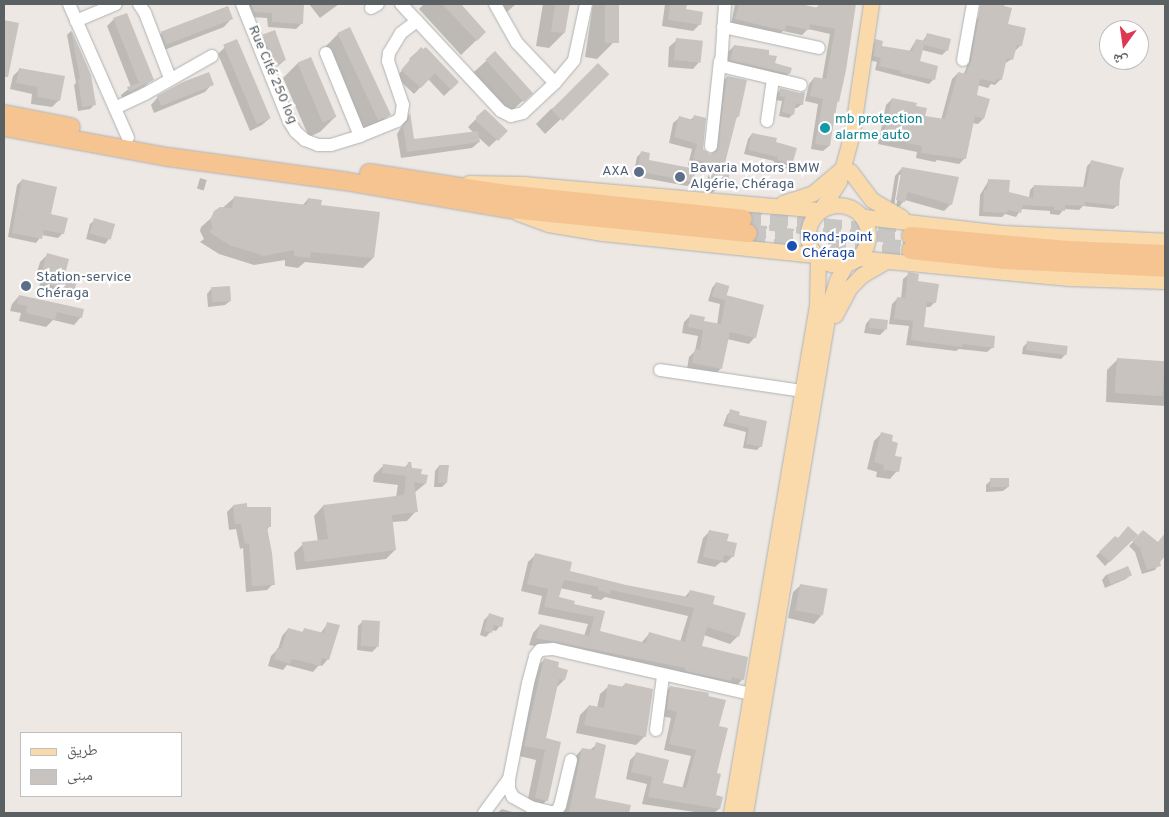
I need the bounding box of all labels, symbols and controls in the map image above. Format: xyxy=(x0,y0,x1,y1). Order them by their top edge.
north arrow xyxy=(1099,20,1149,70)
street label: Rue Cité 250 log xyxy=(244,23,300,127)
text: ش xyxy=(1111,49,1130,69)
place label: mb protection alarme auto xyxy=(835,112,923,144)
marker: mb protection alarme auto xyxy=(819,122,831,134)
place label: Bavaria Motors BMW Algérie, Chéraga xyxy=(690,161,820,193)
place label: AXA xyxy=(602,164,629,180)
marker: AXA xyxy=(633,166,645,178)
marker: Bavaria Motors BMW Algérie, Chéraga xyxy=(674,171,686,183)
place label: Rond-point Chéraga xyxy=(802,230,873,262)
marker: Rond-point Chéraga xyxy=(786,240,798,252)
place label: Station-service Chéraga xyxy=(36,270,131,302)
marker: Station-service Chéraga xyxy=(20,280,32,292)
legend xyxy=(20,732,182,797)
text: طريق xyxy=(67,742,98,761)
text: مبنى xyxy=(67,767,93,786)

